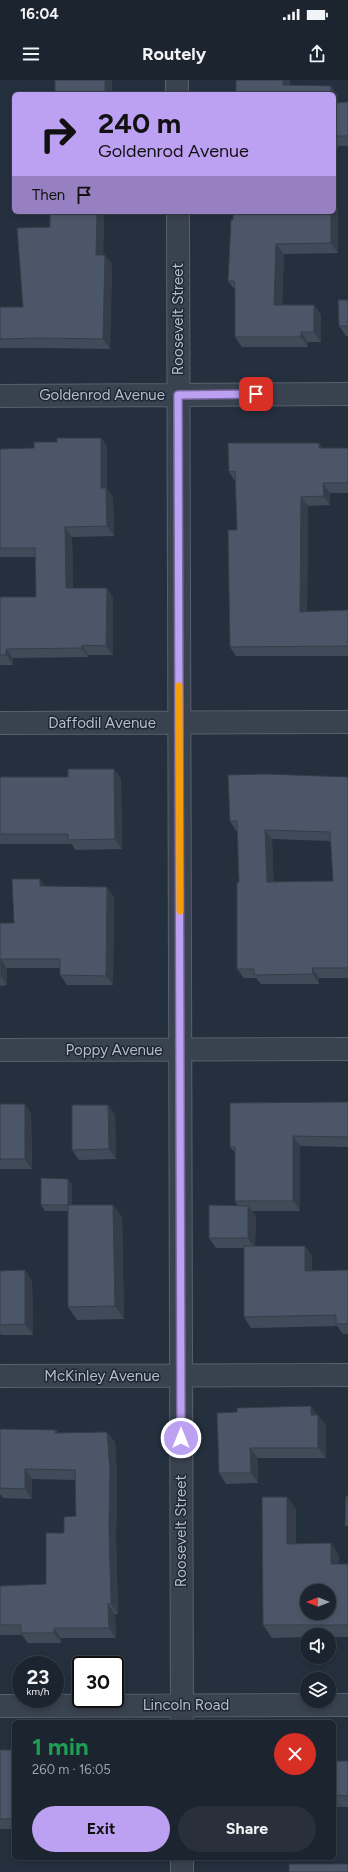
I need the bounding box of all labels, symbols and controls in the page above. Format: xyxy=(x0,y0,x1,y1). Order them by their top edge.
text: 16:04 xyxy=(20,5,59,23)
icon: menu xyxy=(20,43,42,65)
text: Routely xyxy=(142,43,206,65)
icon: share xyxy=(306,43,328,65)
text: 240 m xyxy=(98,106,181,140)
icon: right xyxy=(32,108,84,160)
text: Goldenrod Avenue xyxy=(98,140,249,162)
icon: arrive xyxy=(73,184,95,206)
text: Then xyxy=(32,186,65,204)
street label: Roosevelt Street xyxy=(169,263,187,375)
pin xyxy=(239,377,273,411)
icon: arrive xyxy=(245,383,267,405)
street label: Goldenrod Avenue xyxy=(39,386,165,404)
street label: Daffodil Avenue xyxy=(48,714,156,732)
street label: Poppy Avenue xyxy=(65,1041,163,1059)
street label: McKinley Avenue xyxy=(44,1367,160,1385)
position arrow xyxy=(160,1417,202,1459)
street label: Roosevelt Street xyxy=(172,1475,190,1587)
north arrow xyxy=(300,1584,336,1620)
map controls xyxy=(300,1584,336,1708)
button: sound xyxy=(300,1628,336,1664)
speed limit sign: 30 xyxy=(72,1656,124,1708)
text: 23 xyxy=(27,1665,49,1689)
button: layers xyxy=(300,1672,336,1708)
text: km/h xyxy=(27,1685,49,1698)
street label: Lincoln Road xyxy=(143,1696,229,1714)
text: 1 min xyxy=(32,1732,89,1761)
button: close xyxy=(274,1733,316,1775)
text: 260 m · 16:05 xyxy=(32,1762,111,1777)
button: Exit xyxy=(32,1806,170,1852)
button: Share xyxy=(178,1806,316,1852)

